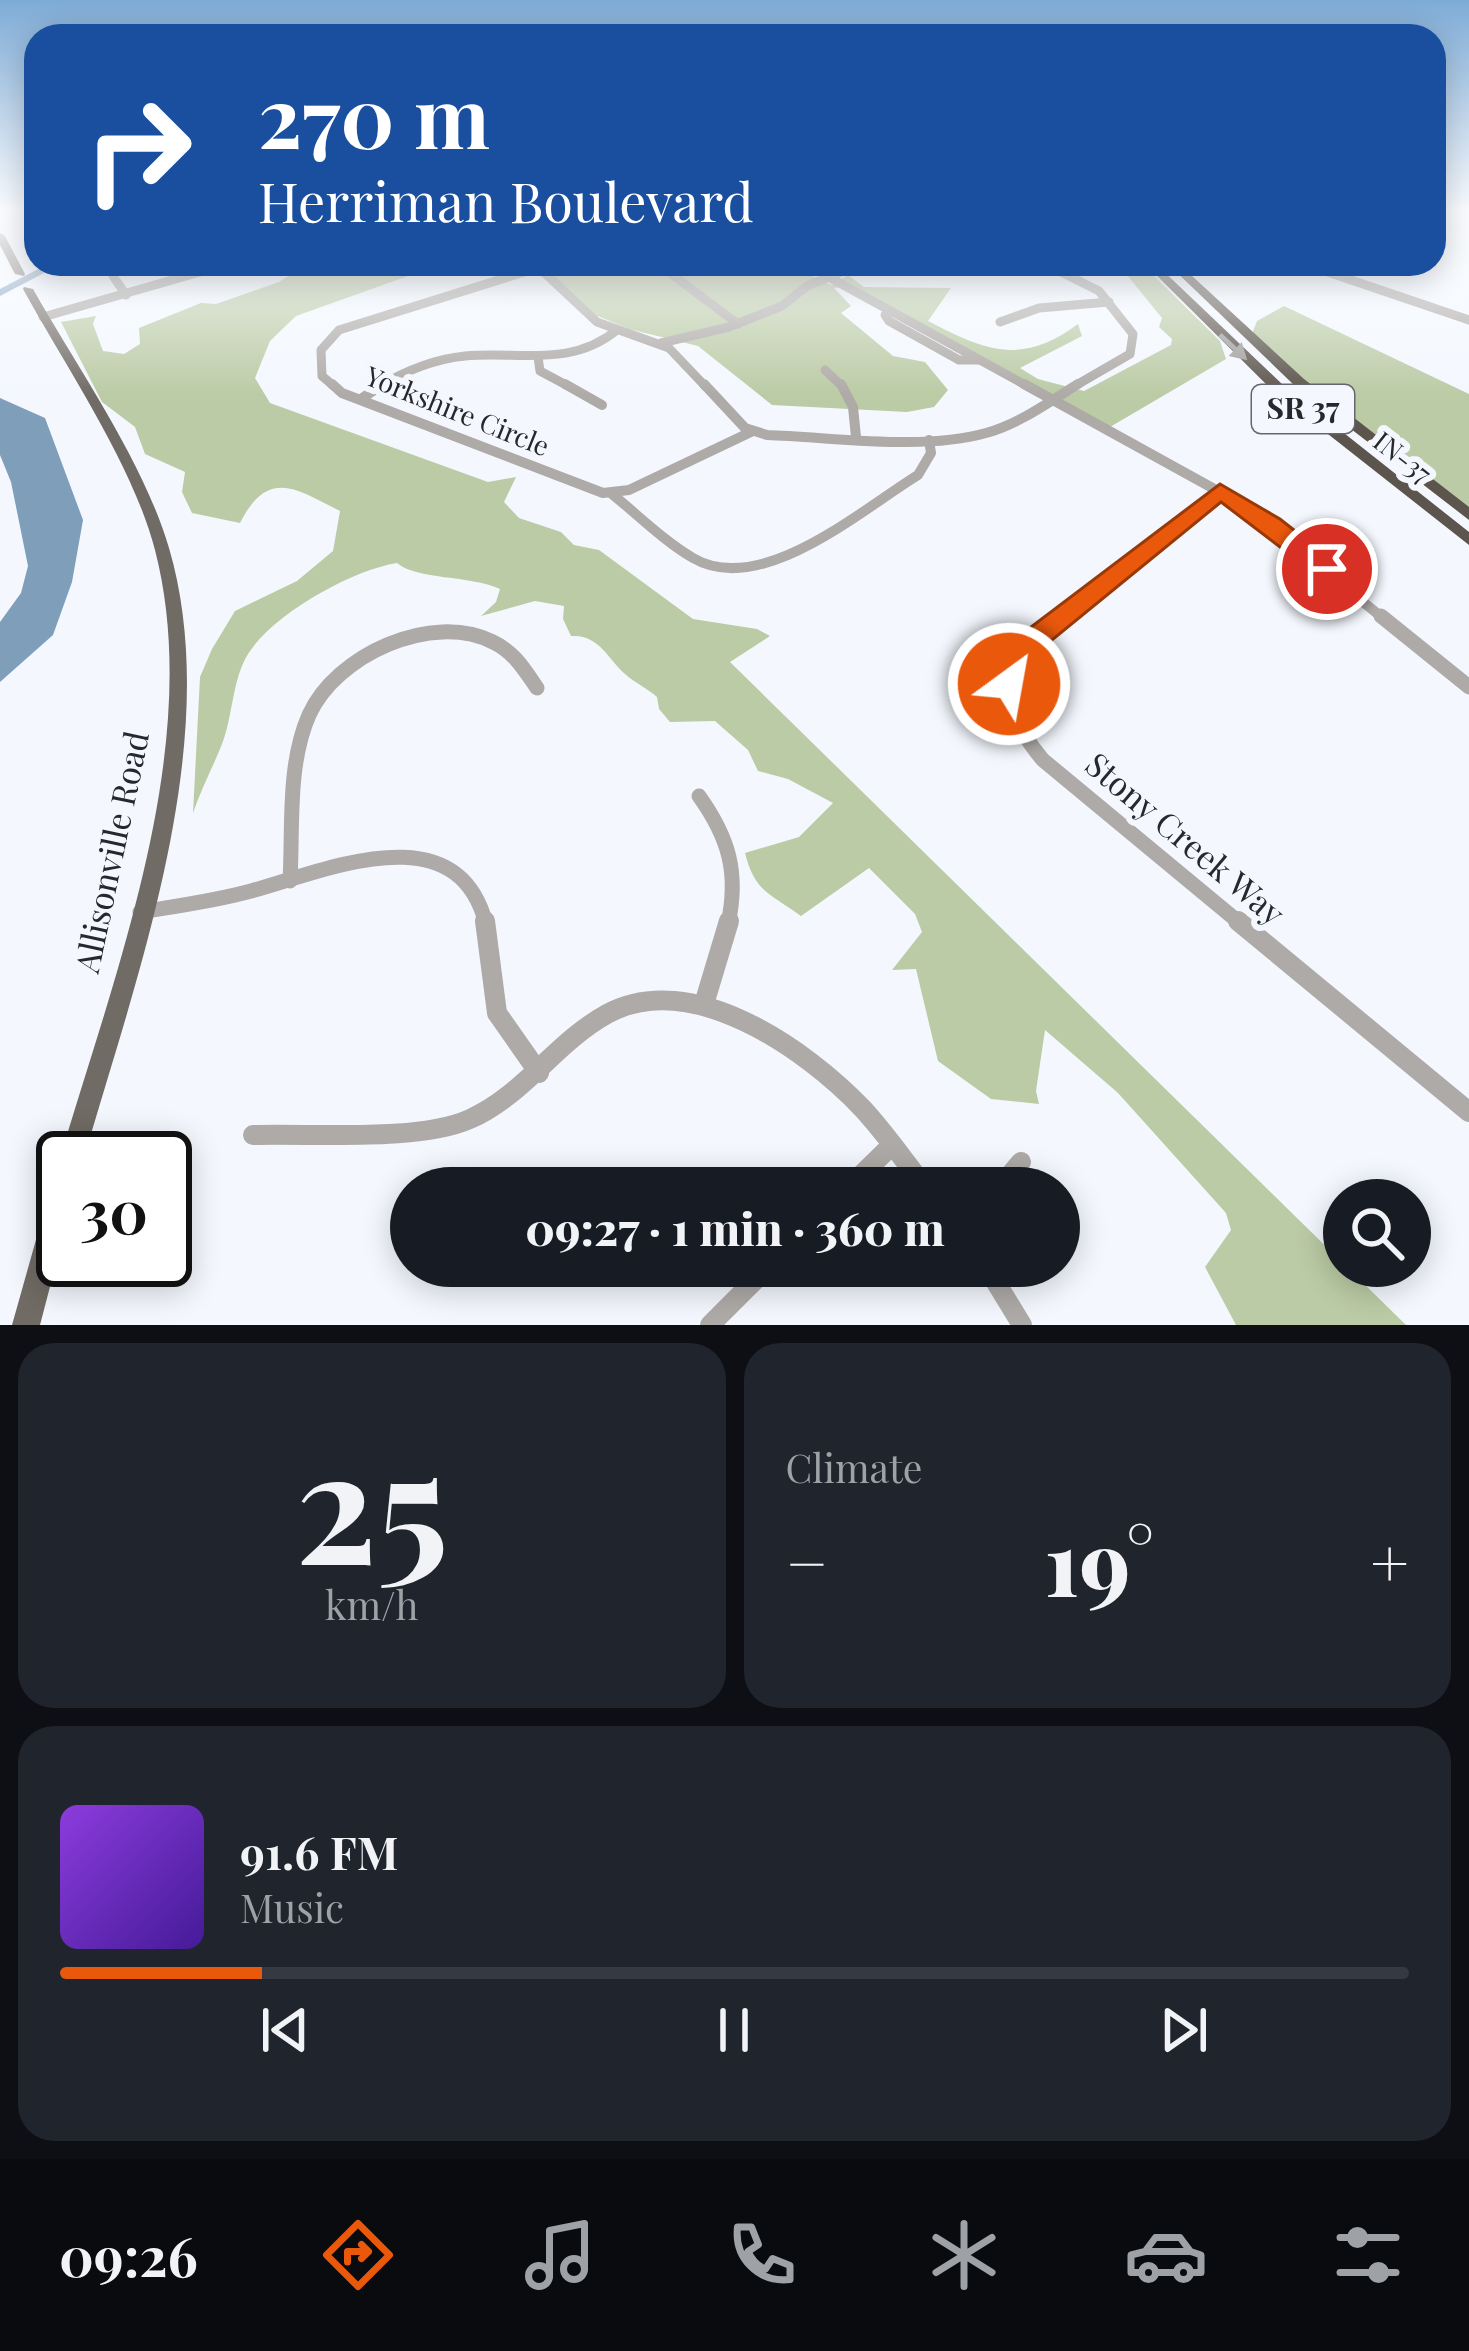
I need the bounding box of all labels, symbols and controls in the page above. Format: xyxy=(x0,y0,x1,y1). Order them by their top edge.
text: 270 m xyxy=(258,58,490,170)
icon: right xyxy=(60,72,216,228)
text: Herriman Boulevard xyxy=(258,165,754,237)
one-way arrow xyxy=(1218,333,1247,360)
street label: Yorkshire Circle xyxy=(360,357,555,463)
road number: SR 37 xyxy=(1252,385,1354,433)
street label: IN-37 xyxy=(1367,422,1440,490)
pin xyxy=(1276,518,1378,620)
icon: arrive xyxy=(1294,536,1360,602)
position arrow xyxy=(946,621,1072,747)
street label: Allisonville Road xyxy=(63,727,157,977)
street label: Stony Creek Way xyxy=(1078,741,1295,934)
speed limit sign: 30 xyxy=(36,1131,192,1287)
map controls xyxy=(1323,1179,1431,1287)
button: search xyxy=(1323,1179,1431,1287)
text: 09:27 · 1 min · 360 m xyxy=(525,1197,945,1257)
text: 25 xyxy=(295,1396,448,1604)
text: Climate xyxy=(786,1441,923,1493)
text: 19° xyxy=(1044,1500,1154,1620)
text: − xyxy=(786,1517,828,1605)
text: + xyxy=(1370,1517,1409,1605)
text: km/h xyxy=(325,1578,419,1630)
text: 91.6 FM xyxy=(240,1821,398,1881)
text: Music xyxy=(240,1881,344,1933)
icon: previous xyxy=(252,1997,318,2063)
icon: pause xyxy=(701,1997,767,2063)
icon: next xyxy=(1151,1997,1217,2063)
icon: directions xyxy=(316,2213,400,2297)
icon: music xyxy=(518,2213,602,2297)
icon: phone xyxy=(720,2213,804,2297)
icon: climate xyxy=(922,2213,1006,2297)
icon: car xyxy=(1124,2213,1208,2297)
icon: filters xyxy=(1326,2213,1410,2297)
text: 09:26 xyxy=(59,2219,198,2291)

